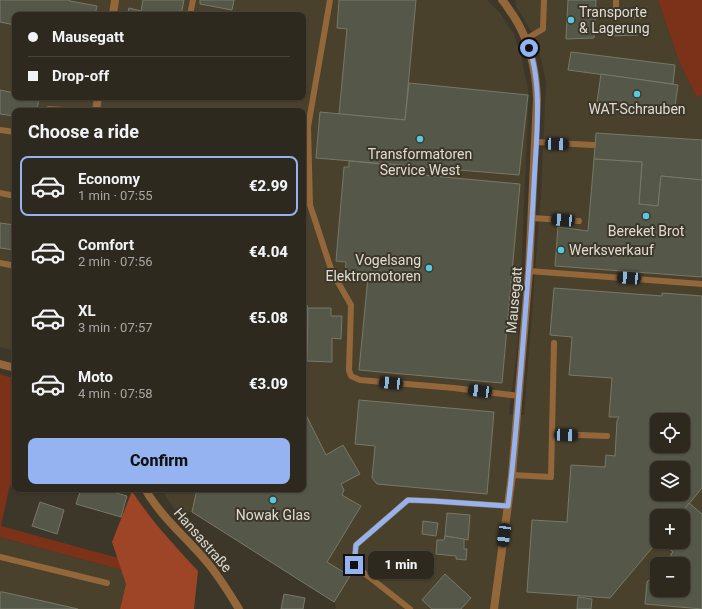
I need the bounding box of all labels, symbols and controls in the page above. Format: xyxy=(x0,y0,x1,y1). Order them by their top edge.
place label: Transporte & Lagerung xyxy=(579,4,650,36)
marker: Transporte & Lagerung xyxy=(566,15,576,25)
text: Mausegatt xyxy=(52,28,124,46)
route start xyxy=(520,39,538,57)
text: Drop-off xyxy=(52,67,109,85)
marker: WAT-Schrauben xyxy=(632,89,642,99)
place label: WAT-Schrauben xyxy=(588,101,686,117)
text: Choose a ride xyxy=(28,121,139,142)
marker: Transformatoren Service West xyxy=(415,134,425,144)
car xyxy=(545,138,569,150)
place label: Transformatoren Service West xyxy=(368,146,472,178)
icon: car xyxy=(30,168,66,204)
text: Economy xyxy=(78,170,140,188)
text: €2.99 xyxy=(249,177,288,195)
text: 1 min · 07:55 xyxy=(78,188,153,203)
marker: Bereket Brot xyxy=(641,211,651,221)
car xyxy=(551,213,575,227)
place label: Bereket Brot xyxy=(608,223,685,239)
icon: car xyxy=(30,234,66,270)
text: Comfort xyxy=(78,236,134,254)
place label: Werksverkauf xyxy=(569,242,654,258)
text: €4.04 xyxy=(249,243,288,261)
marker: Werksverkauf xyxy=(556,245,566,255)
place label: Vogelsang Elektromotoren xyxy=(325,252,421,284)
text: 2 min · 07:56 xyxy=(78,254,153,269)
marker: Vogelsang Elektromotoren xyxy=(424,263,434,273)
street label: Mausegatt xyxy=(503,266,525,334)
car xyxy=(617,271,641,285)
icon: car xyxy=(30,300,66,336)
text: XL xyxy=(78,302,96,320)
text: €5.08 xyxy=(249,309,288,327)
text: 3 min · 07:57 xyxy=(78,320,153,335)
icon: car xyxy=(30,366,66,402)
text: Moto xyxy=(78,368,113,386)
text: €3.09 xyxy=(249,375,288,393)
car xyxy=(379,376,403,390)
car xyxy=(467,384,493,398)
text: 4 min · 07:58 xyxy=(78,386,153,401)
map controls xyxy=(650,413,690,597)
button: locate xyxy=(650,413,690,453)
car xyxy=(554,429,578,441)
button: Confirm xyxy=(28,438,290,484)
button: layers xyxy=(650,461,690,501)
marker: Nowak Glas xyxy=(268,495,278,505)
street label: Hansastraße xyxy=(171,505,235,575)
place label: Nowak Glas xyxy=(236,507,310,523)
button: + xyxy=(650,509,690,549)
car xyxy=(496,522,512,548)
callout: 1 min xyxy=(368,551,434,579)
route end xyxy=(345,556,363,574)
text: 1 min xyxy=(385,557,417,572)
button: − xyxy=(650,557,690,597)

